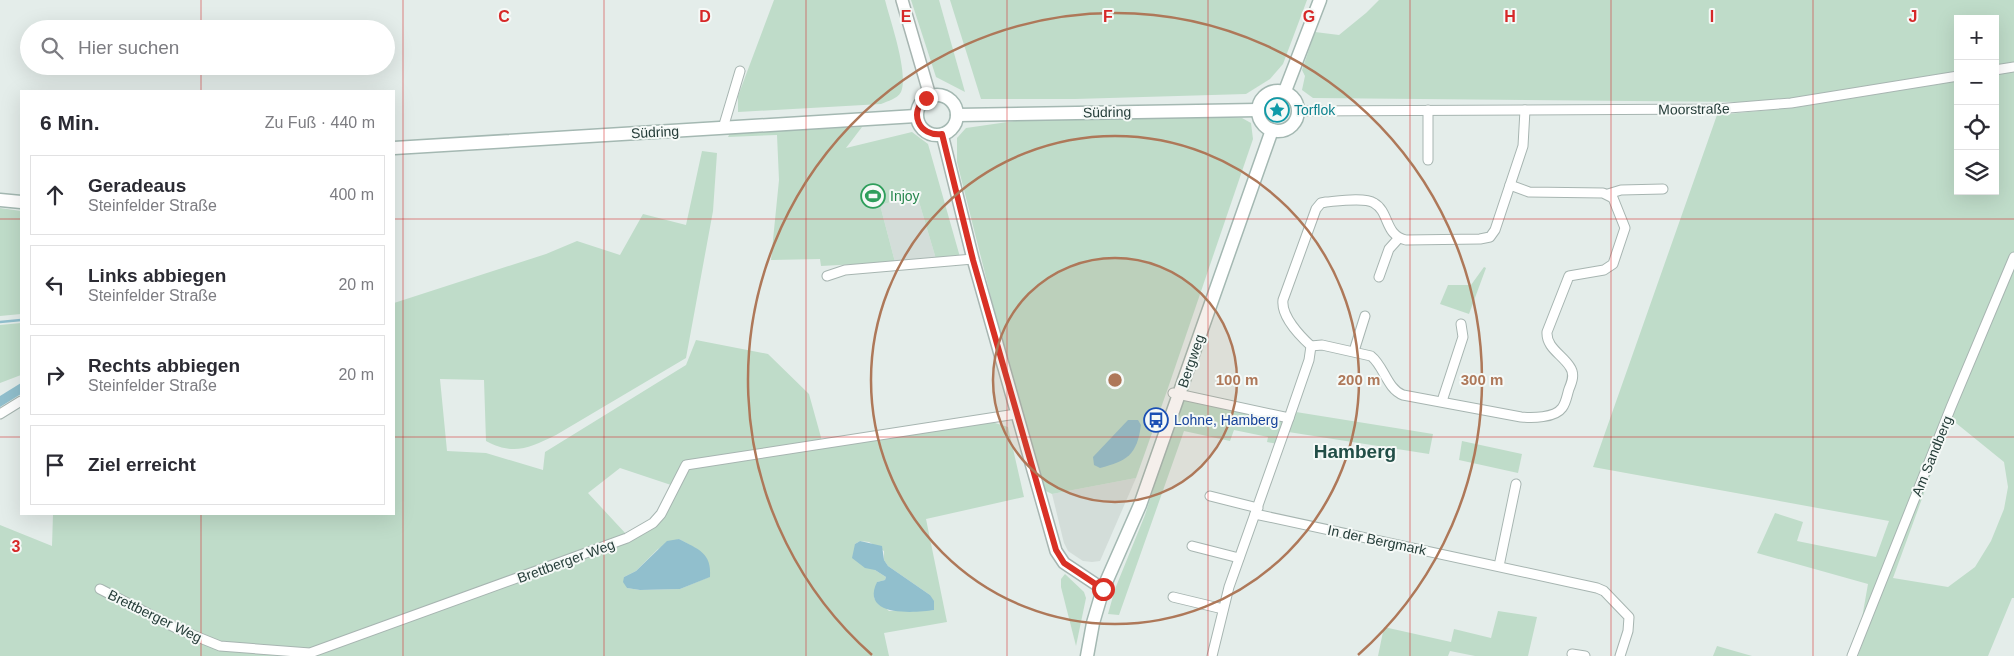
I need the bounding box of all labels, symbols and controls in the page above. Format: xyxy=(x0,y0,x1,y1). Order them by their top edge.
text: C xyxy=(498,8,510,25)
text: D xyxy=(699,8,711,25)
text: E xyxy=(901,8,912,25)
text: F xyxy=(1103,8,1113,25)
text: G xyxy=(1303,8,1315,25)
text: H xyxy=(1504,8,1516,25)
text: I xyxy=(1710,8,1714,25)
text: J xyxy=(1909,8,1917,25)
map controls xyxy=(1954,15,1999,195)
button: + xyxy=(1954,15,1999,60)
search box xyxy=(20,20,395,75)
icon: search xyxy=(38,34,66,62)
text: Hier suchen xyxy=(78,37,179,58)
button: − xyxy=(1954,60,1999,105)
route end xyxy=(915,87,938,110)
place icon: Torflok xyxy=(1264,97,1290,123)
street label: Moorstraße xyxy=(1658,100,1730,118)
place label: Torflok xyxy=(1294,102,1336,118)
street label: Südring xyxy=(1083,104,1131,120)
button: locate xyxy=(1954,105,1999,150)
text: 6 Min. xyxy=(40,111,100,134)
text: Zu Fuß · 440 m xyxy=(265,114,375,131)
street label: Südring xyxy=(630,123,680,141)
button: layers xyxy=(1954,150,1999,195)
text: Geradeaus xyxy=(88,175,186,196)
icon: ahead xyxy=(41,181,69,209)
sports icon: Injoy xyxy=(860,183,886,209)
text: 400 m xyxy=(330,186,374,203)
place label: Injoy xyxy=(890,188,920,204)
text: Steinfelder Straße xyxy=(88,197,217,214)
text: Links abbiegen xyxy=(88,265,226,286)
icon: left xyxy=(41,271,69,299)
text: 20 m xyxy=(338,276,374,293)
text: Steinfelder Straße xyxy=(88,287,217,304)
street label: Bergweg xyxy=(1174,332,1208,390)
text: Rechts abbiegen xyxy=(88,355,240,376)
icon: right xyxy=(41,361,69,389)
text: 20 m xyxy=(338,366,374,383)
centre of rings xyxy=(1106,371,1124,389)
text: 100 m xyxy=(1216,371,1258,388)
text: 200 m xyxy=(1338,371,1380,388)
text: 300 m xyxy=(1461,371,1503,388)
text: Steinfelder Straße xyxy=(88,377,217,394)
bus stop icon: Lohne, Hamberg xyxy=(1143,407,1169,433)
place label: Lohne, Hamberg xyxy=(1174,412,1278,428)
street label: Am Sandberg xyxy=(1909,413,1955,499)
district label: Hamberg xyxy=(1314,441,1396,462)
icon: arrive xyxy=(41,451,69,479)
text: Ziel erreicht xyxy=(88,454,196,475)
street label: In der Bergmark xyxy=(1326,522,1429,558)
street label: Brettberger Weg xyxy=(515,536,617,586)
text: 3 xyxy=(12,538,21,555)
route start xyxy=(1092,578,1115,601)
street label: Brettberger Weg xyxy=(105,586,205,646)

